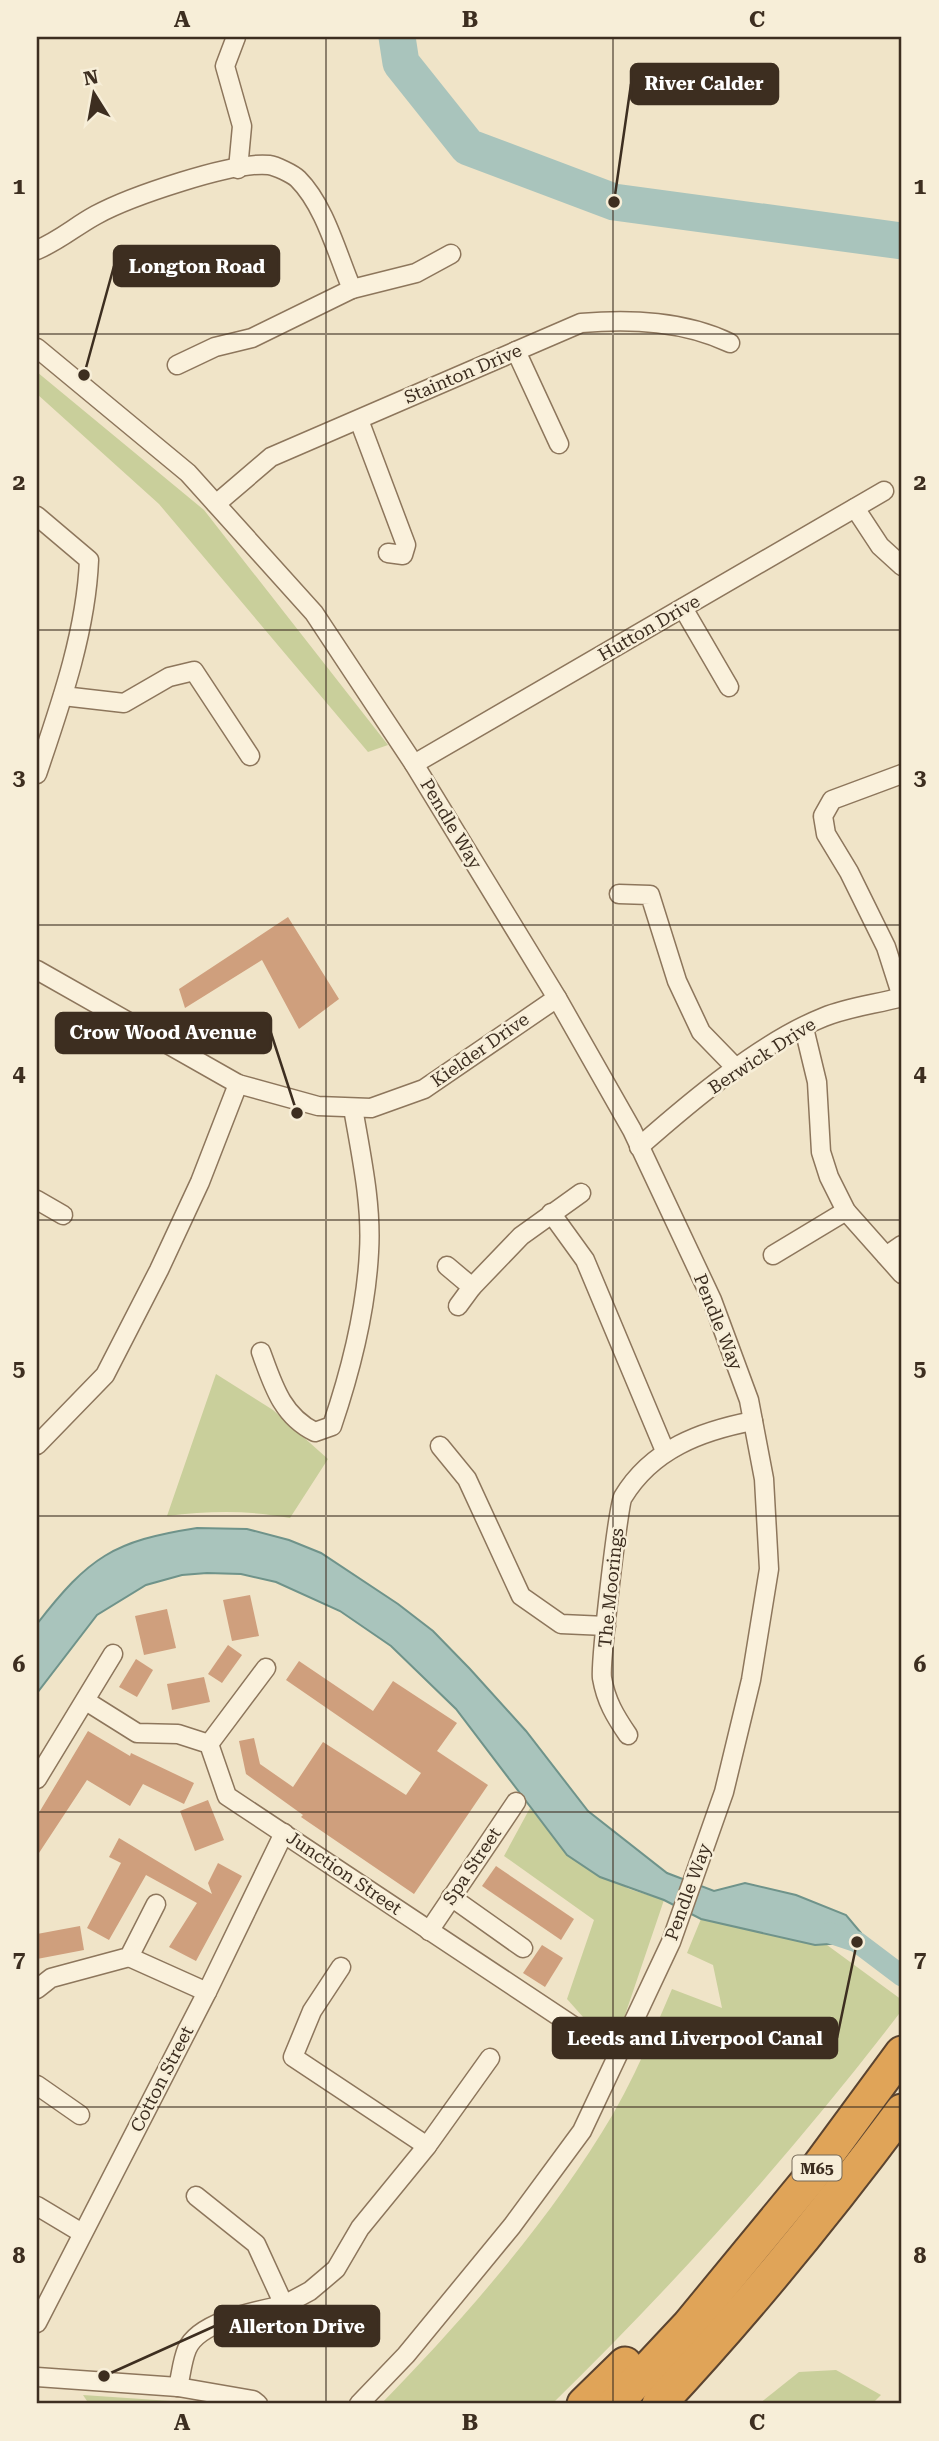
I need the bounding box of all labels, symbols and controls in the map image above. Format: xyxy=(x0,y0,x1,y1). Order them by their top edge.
text: A xyxy=(174,6,191,33)
text: B xyxy=(462,6,478,33)
text: C xyxy=(749,6,765,33)
north arrow xyxy=(60,60,130,130)
callout: River Calder xyxy=(631,64,778,104)
text: N xyxy=(81,65,101,90)
text: River Calder xyxy=(644,72,764,95)
text: 1 xyxy=(13,173,26,200)
text: 1 xyxy=(914,173,927,200)
callout: Longton Road xyxy=(114,246,279,286)
text: Longton Road xyxy=(129,255,266,278)
street label: Stainton Drive xyxy=(401,339,525,408)
text: 2 xyxy=(13,469,25,496)
text: 2 xyxy=(914,469,926,496)
street label: Hutton Drive xyxy=(594,590,703,665)
text: 3 xyxy=(13,764,26,791)
text: 3 xyxy=(914,764,927,791)
street label: Pendle Way xyxy=(416,775,487,873)
street label: Kielder Drive xyxy=(427,1008,533,1091)
callout: Crow Wood Avenue xyxy=(56,1013,271,1053)
street label: Berwick Drive xyxy=(704,1013,819,1098)
text: Crow Wood Avenue xyxy=(69,1021,257,1044)
text: 4 xyxy=(13,1060,26,1087)
text: 4 xyxy=(914,1060,927,1087)
street label: Pendle Way xyxy=(690,1271,747,1373)
text: 5 xyxy=(13,1355,26,1382)
text: 5 xyxy=(914,1355,927,1382)
street label: The Moorings xyxy=(594,1527,627,1649)
text: 6 xyxy=(13,1651,26,1678)
text: 6 xyxy=(914,1651,927,1678)
street label: Spa Street xyxy=(438,1823,505,1908)
street label: Junction Street xyxy=(283,1826,406,1919)
street label: Pendle Way xyxy=(660,1840,715,1943)
text: 7 xyxy=(13,1946,26,1973)
text: 7 xyxy=(914,1946,927,1973)
callout: Leeds and Liverpool Canal xyxy=(553,2018,837,2058)
street label: Cotton Street xyxy=(126,2022,197,2135)
text: Leeds and Liverpool Canal xyxy=(567,2027,823,2050)
road number: M65 xyxy=(792,2156,842,2180)
text: 8 xyxy=(13,2242,26,2269)
text: 8 xyxy=(914,2242,927,2269)
callout: Allerton Drive xyxy=(215,2306,379,2346)
text: Allerton Drive xyxy=(229,2315,365,2338)
text: A xyxy=(174,2409,191,2436)
text: B xyxy=(462,2409,478,2436)
text: C xyxy=(749,2409,765,2436)

